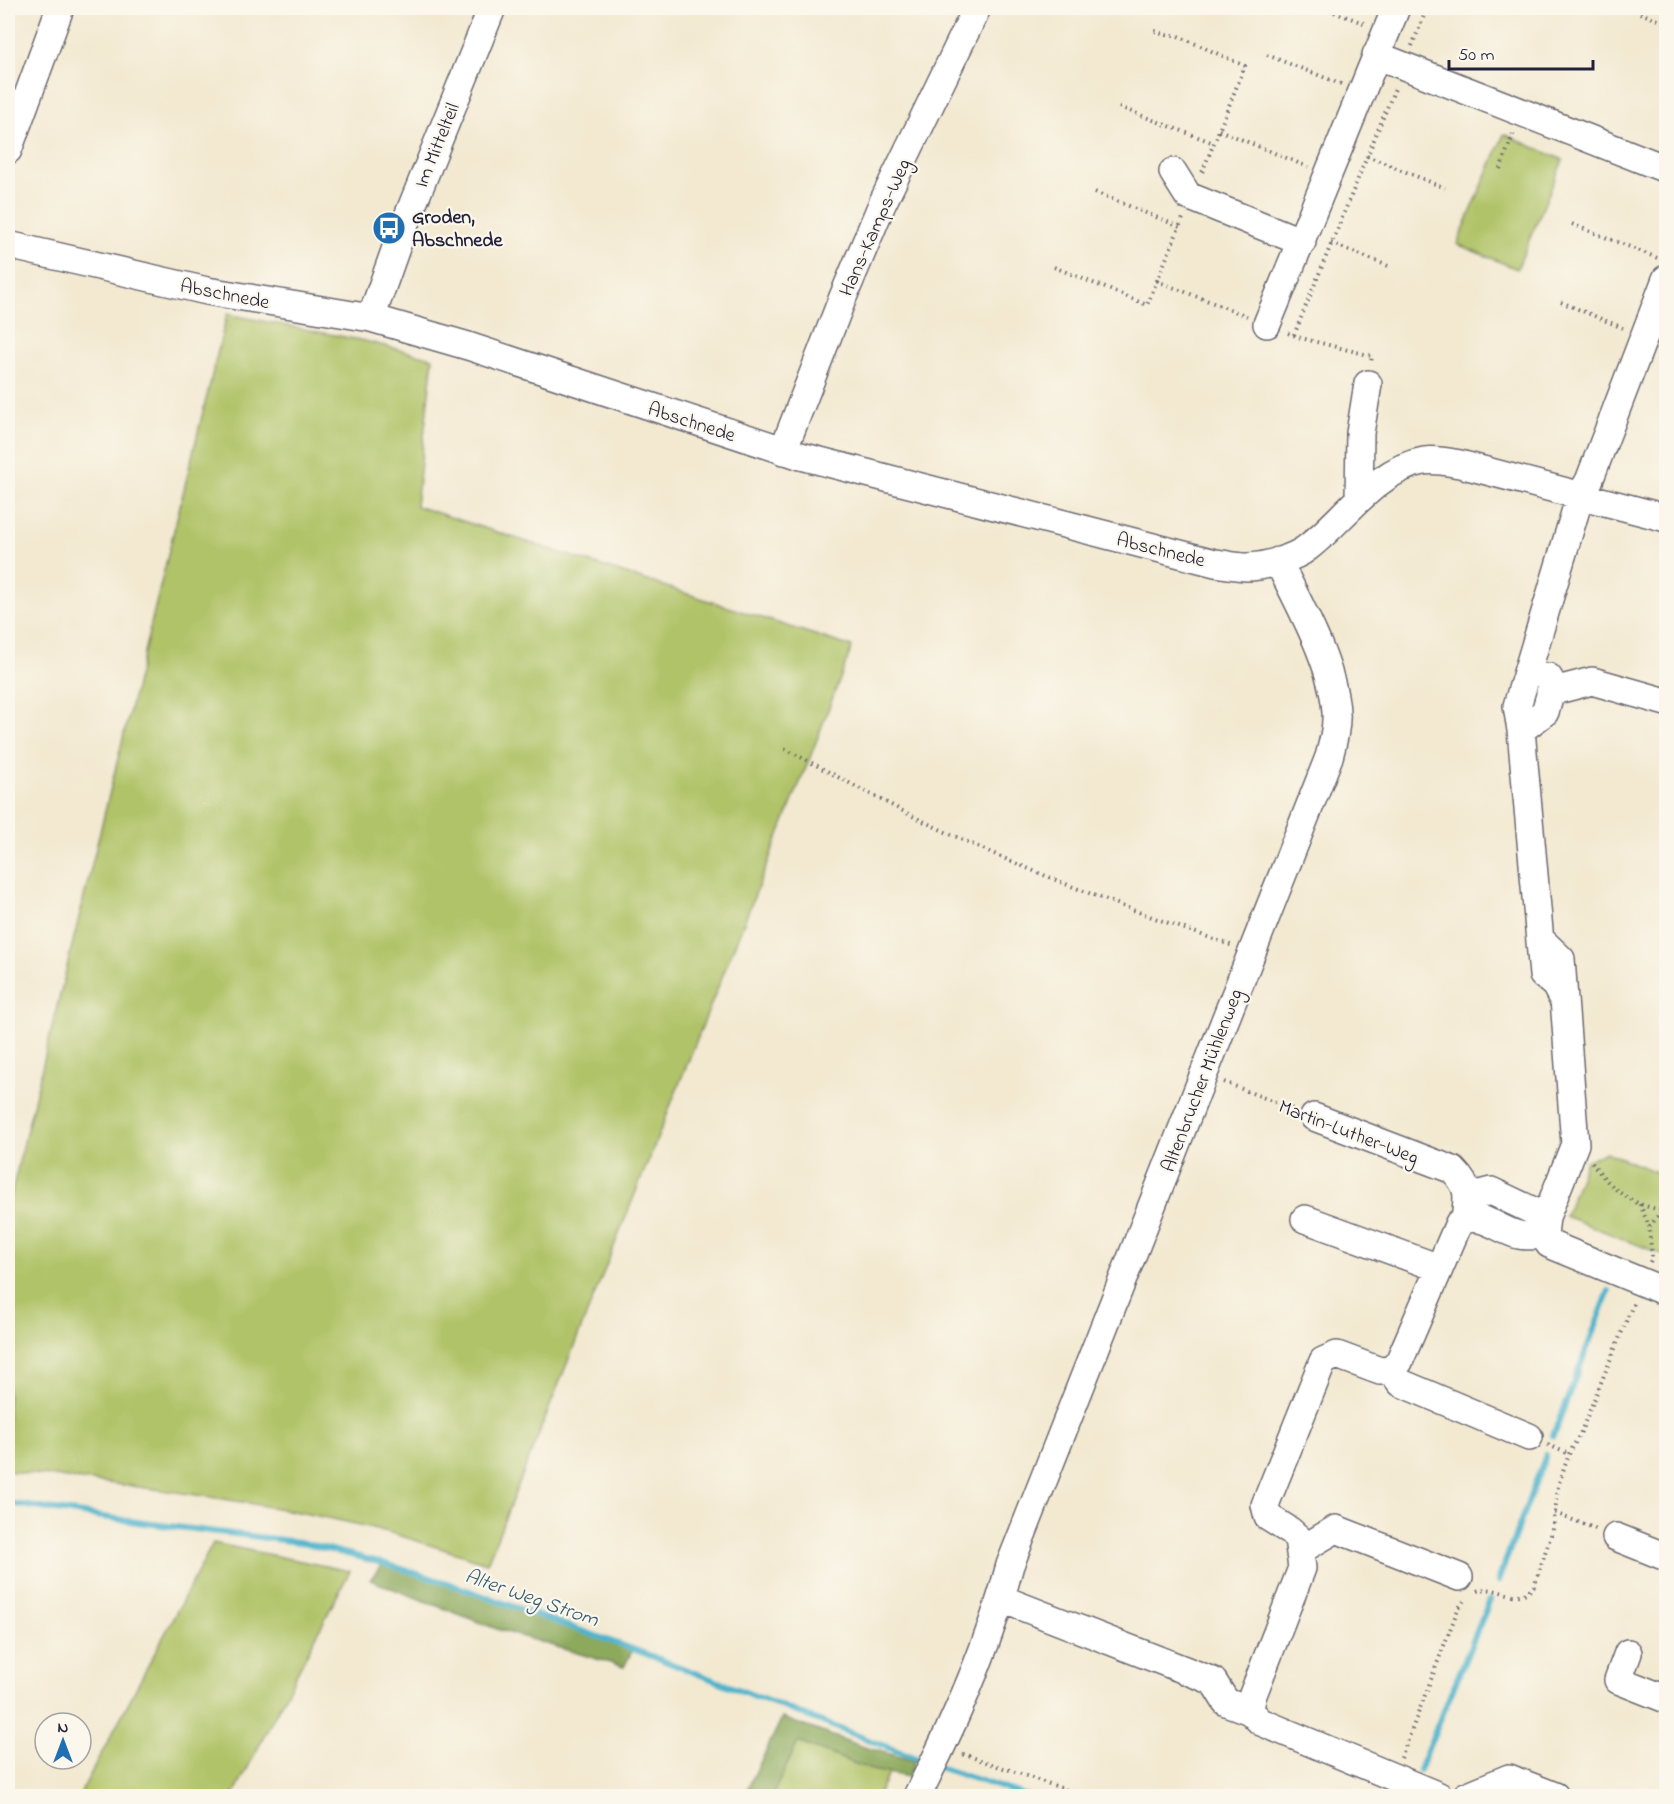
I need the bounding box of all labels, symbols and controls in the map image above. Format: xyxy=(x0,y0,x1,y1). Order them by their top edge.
scale bar xyxy=(1449,33,1593,71)
text: 50 m xyxy=(1458,43,1495,69)
street label: Im Mittelteil xyxy=(408,99,469,193)
street label: Hans-Kamps-Weg xyxy=(833,155,921,302)
place label: Groden, Abschnede xyxy=(412,204,503,256)
bus stop icon: Groden, Abschnede xyxy=(371,210,407,246)
street label: Abschnede xyxy=(177,273,272,318)
street label: Abschnede xyxy=(644,396,739,451)
street label: Abschnede xyxy=(1113,526,1208,576)
street label: Altenbrucher Mühlenweg xyxy=(1155,985,1253,1177)
street label: Martin-Luther-Weg xyxy=(1273,1093,1422,1174)
water label: Alter Weg Strom xyxy=(460,1562,603,1637)
north arrow xyxy=(33,1711,93,1771)
text: N xyxy=(58,1716,69,1740)

